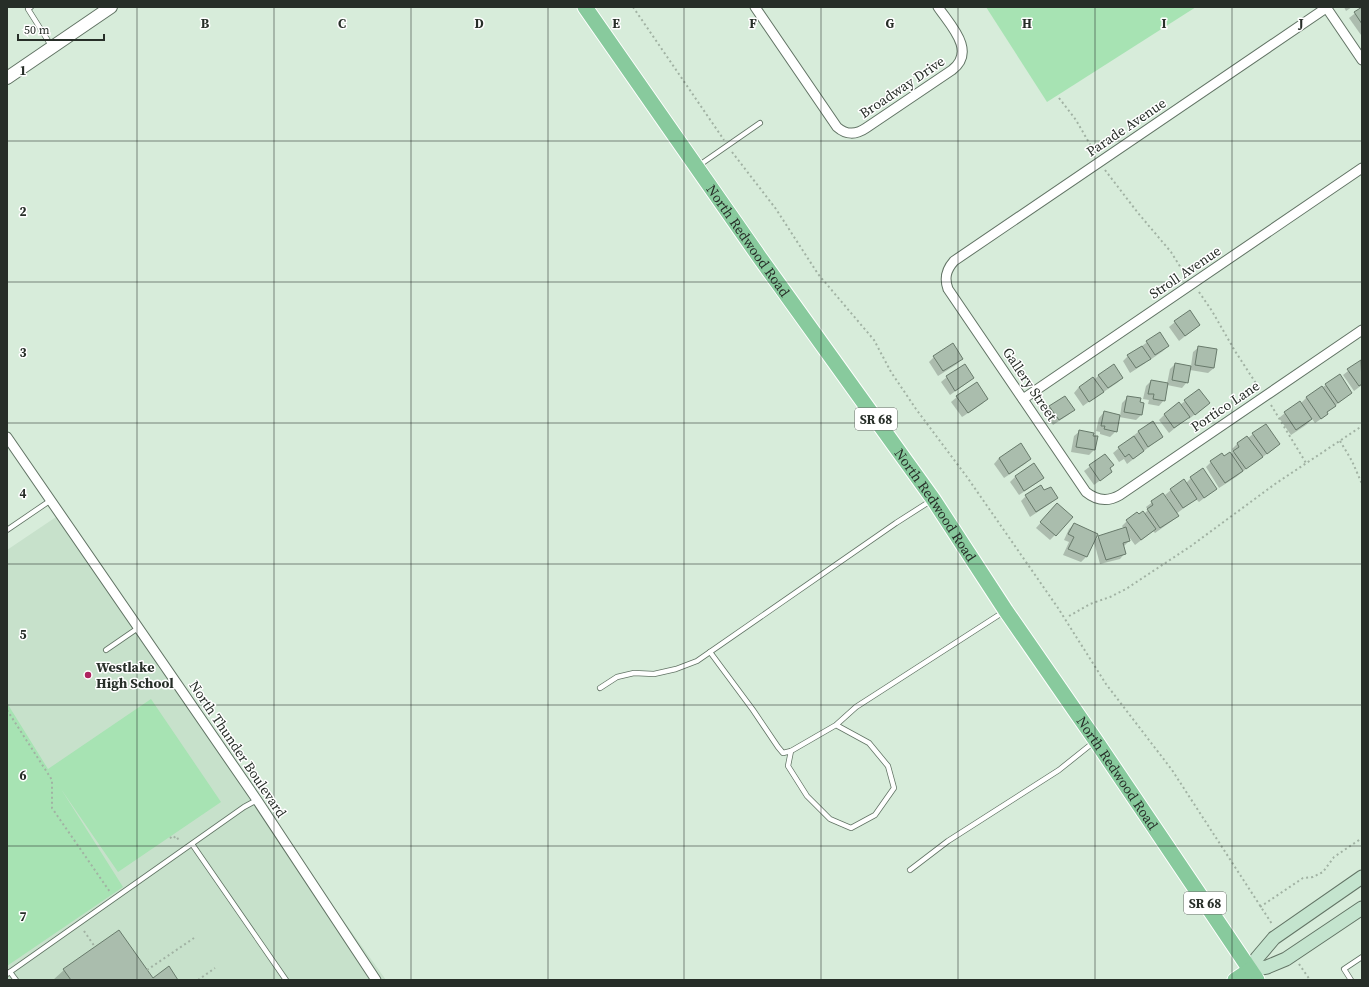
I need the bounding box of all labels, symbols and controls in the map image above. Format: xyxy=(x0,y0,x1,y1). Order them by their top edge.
text: B xyxy=(201,15,210,32)
text: C xyxy=(338,15,346,32)
text: D xyxy=(474,15,484,32)
text: E xyxy=(612,15,620,32)
text: F xyxy=(749,15,757,32)
text: G xyxy=(886,15,895,32)
text: H xyxy=(1022,15,1032,32)
text: I xyxy=(1161,15,1167,32)
text: J xyxy=(1297,15,1304,32)
scale bar xyxy=(18,16,104,42)
text: 50 m xyxy=(24,22,50,38)
street label: Broadway Drive xyxy=(855,51,949,123)
text: 1 xyxy=(19,62,27,79)
street label: Parade Avenue xyxy=(1082,93,1170,161)
street label: North Redwood Road xyxy=(702,181,795,301)
text: 2 xyxy=(19,203,27,220)
street label: Stroll Avenue xyxy=(1145,241,1225,303)
street label: Gallery Street xyxy=(998,343,1062,425)
text: 3 xyxy=(19,344,27,361)
street label: Portico Lane xyxy=(1187,376,1263,436)
road number: SR 68 xyxy=(855,408,897,430)
street label: North Redwood Road xyxy=(890,444,981,566)
text: 4 xyxy=(19,485,27,502)
text: 5 xyxy=(19,626,27,643)
place label: Westlake High School xyxy=(96,657,174,693)
marker: Westlake High School xyxy=(83,670,93,680)
street label: North Thunder Boulevard xyxy=(185,677,291,821)
street label: North Redwood Road xyxy=(1072,712,1163,834)
text: 6 xyxy=(19,767,27,784)
road number: SR 68 xyxy=(1184,892,1226,914)
text: 7 xyxy=(19,908,27,925)

